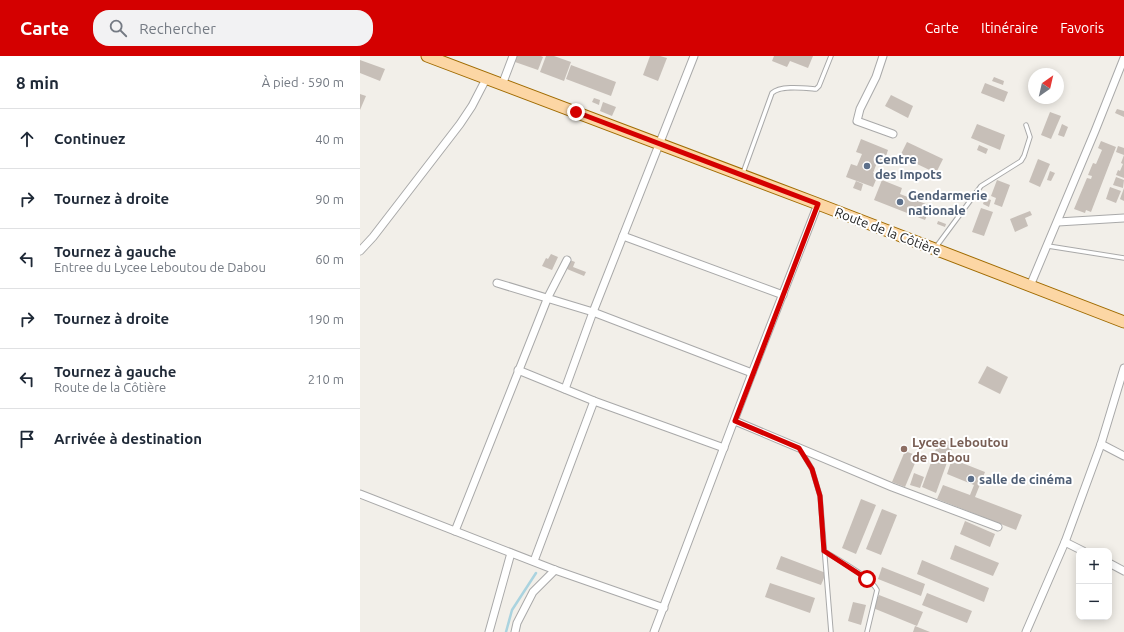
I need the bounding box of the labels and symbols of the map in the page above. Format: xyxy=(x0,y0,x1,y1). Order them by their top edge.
north arrow xyxy=(1028,68,1064,104)
route end xyxy=(567,103,585,121)
place label: Centre des Impots xyxy=(875,152,942,181)
marker: Centre des Impots xyxy=(862,161,872,171)
place label: Gendarmerie nationale xyxy=(908,188,987,217)
marker: Gendarmerie nationale xyxy=(895,197,905,207)
street label: Route de la Côtière xyxy=(833,204,943,258)
place label: Lycee Leboutou de Dabou xyxy=(912,435,1008,464)
marker: Lycee Leboutou de Dabou xyxy=(899,444,909,454)
place label: salle de cinéma xyxy=(979,472,1072,486)
marker: salle de cinéma xyxy=(966,474,976,484)
route start xyxy=(858,570,876,588)

